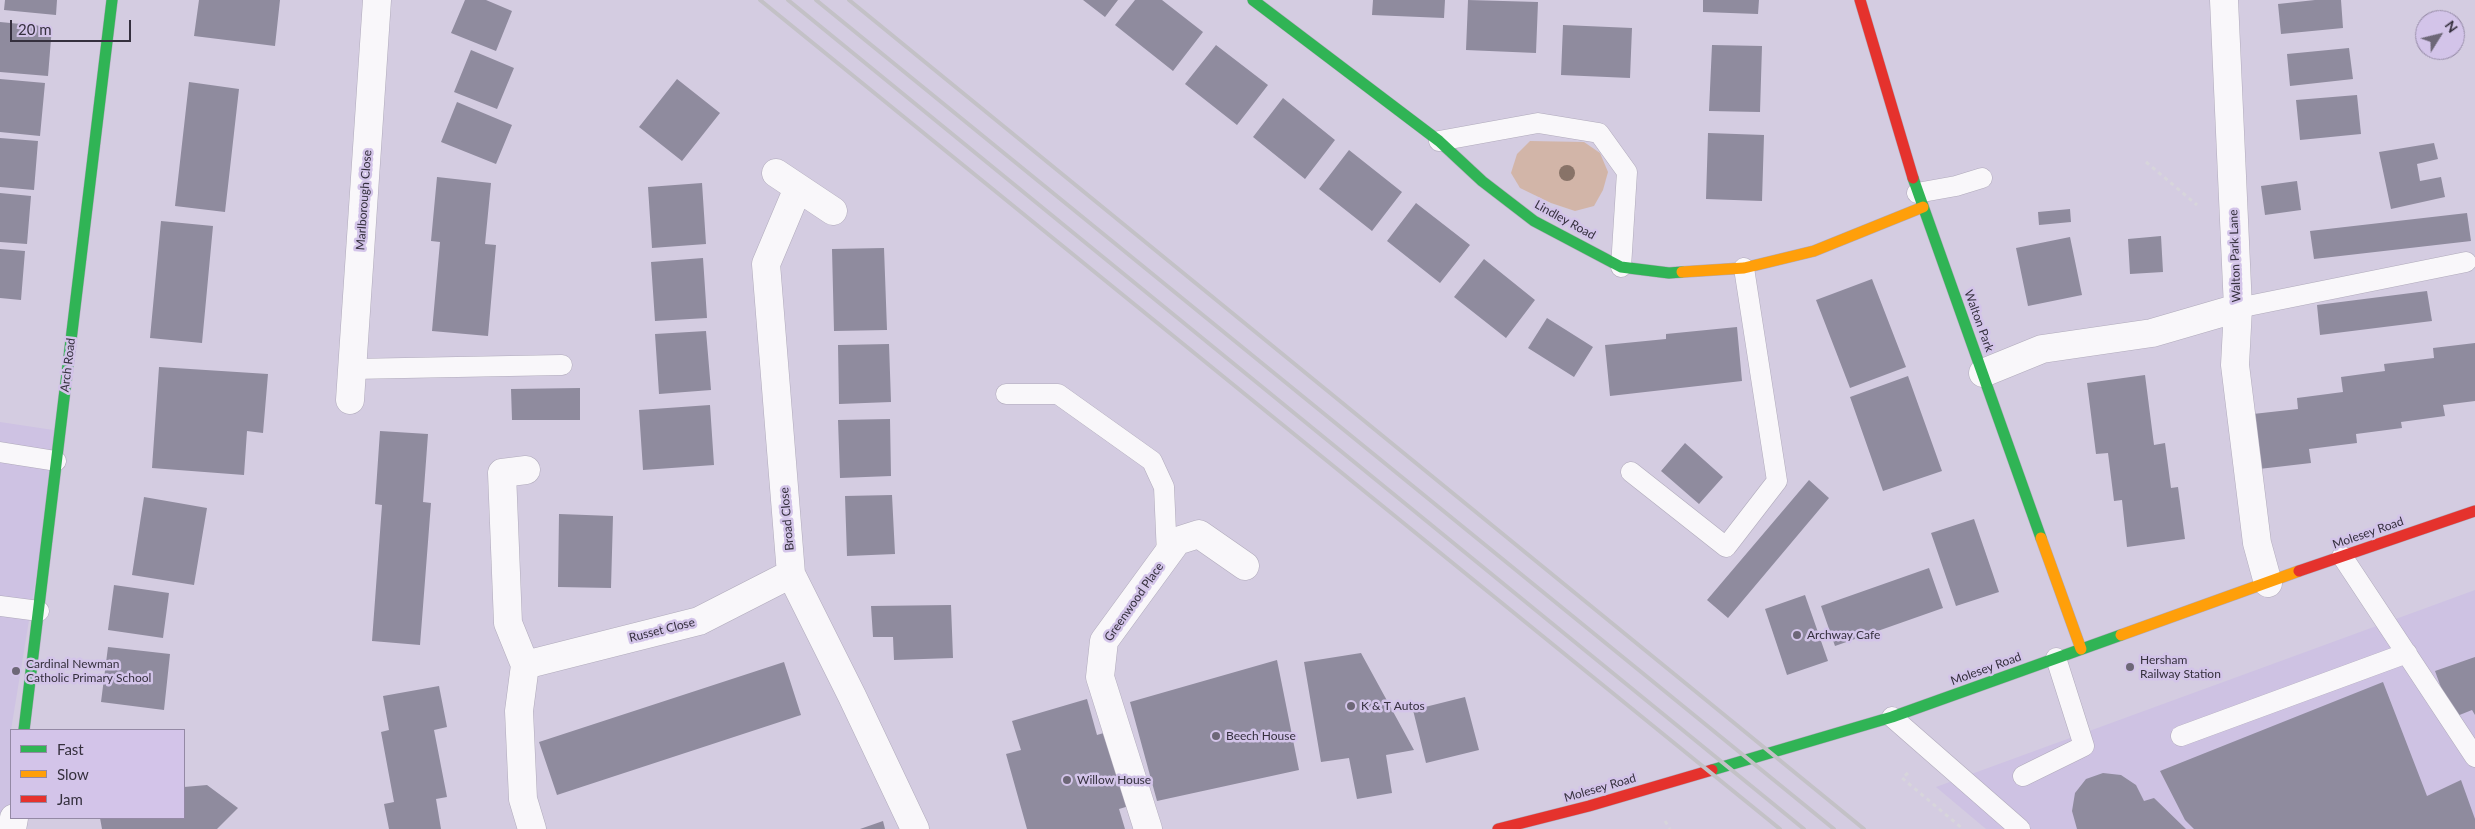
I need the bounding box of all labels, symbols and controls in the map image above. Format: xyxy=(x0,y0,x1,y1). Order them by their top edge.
scale bar xyxy=(12,10,134,42)
north arrow xyxy=(2415,10,2465,60)
text: N xyxy=(2442,17,2462,36)
text: 20 m xyxy=(18,20,52,38)
street label: Marlborough Close xyxy=(353,149,375,251)
street label: Lindley Road xyxy=(1532,197,1598,243)
street label: Walton Park Lane xyxy=(2226,209,2244,303)
street label: Walton Park xyxy=(1961,288,1997,354)
street label: Arch Road xyxy=(58,337,78,393)
street label: Broad Close xyxy=(777,487,797,551)
street label: Molesey Road xyxy=(2331,514,2405,552)
street label: Greenwood Place xyxy=(1101,560,1167,644)
street label: Russet Close xyxy=(628,615,696,645)
place label: Archway Cafe xyxy=(1807,628,1880,642)
marker: Archway Cafe xyxy=(1791,629,1803,641)
street label: Molesey Road xyxy=(1949,650,2023,688)
place label: Hersham Railway Station xyxy=(2140,653,2221,681)
place label: Cardinal Newman Catholic Primary School xyxy=(26,657,151,685)
marker: Hersham Railway Station xyxy=(2124,661,2136,673)
marker: Cardinal Newman Catholic Primary School xyxy=(10,665,22,677)
place label: K & T Autos xyxy=(1361,699,1425,713)
marker: K & T Autos xyxy=(1345,700,1357,712)
legend xyxy=(10,729,185,819)
place label: Beech House xyxy=(1226,729,1296,743)
marker: Beech House xyxy=(1210,730,1222,742)
text: Fast xyxy=(57,740,84,758)
text: Slow xyxy=(57,765,89,783)
street label: Molesey Road xyxy=(1562,771,1638,805)
place label: Willow House xyxy=(1077,773,1151,787)
marker: Willow House xyxy=(1061,774,1073,786)
text: Jam xyxy=(57,790,83,808)

